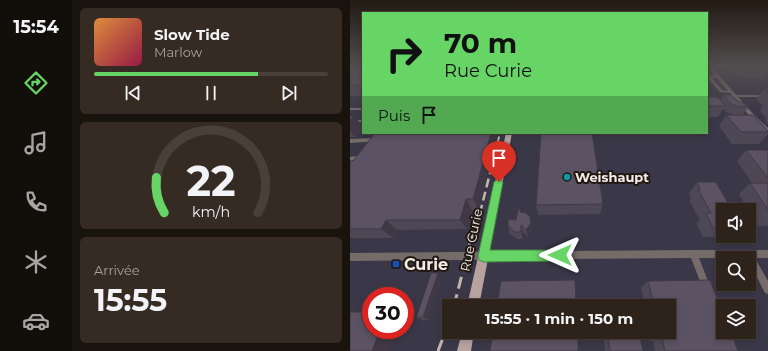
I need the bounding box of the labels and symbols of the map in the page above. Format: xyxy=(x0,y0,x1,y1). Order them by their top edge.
pin xyxy=(482,141,516,182)
place label: Weishaupt xyxy=(575,169,649,185)
marker: Weishaupt xyxy=(562,172,572,182)
street label: Rue Curie xyxy=(457,207,485,273)
position arrow xyxy=(539,234,581,276)
place label: Curie xyxy=(404,255,448,274)
marker: Curie xyxy=(391,259,401,269)
speed limit sign: 30 xyxy=(362,287,414,339)

